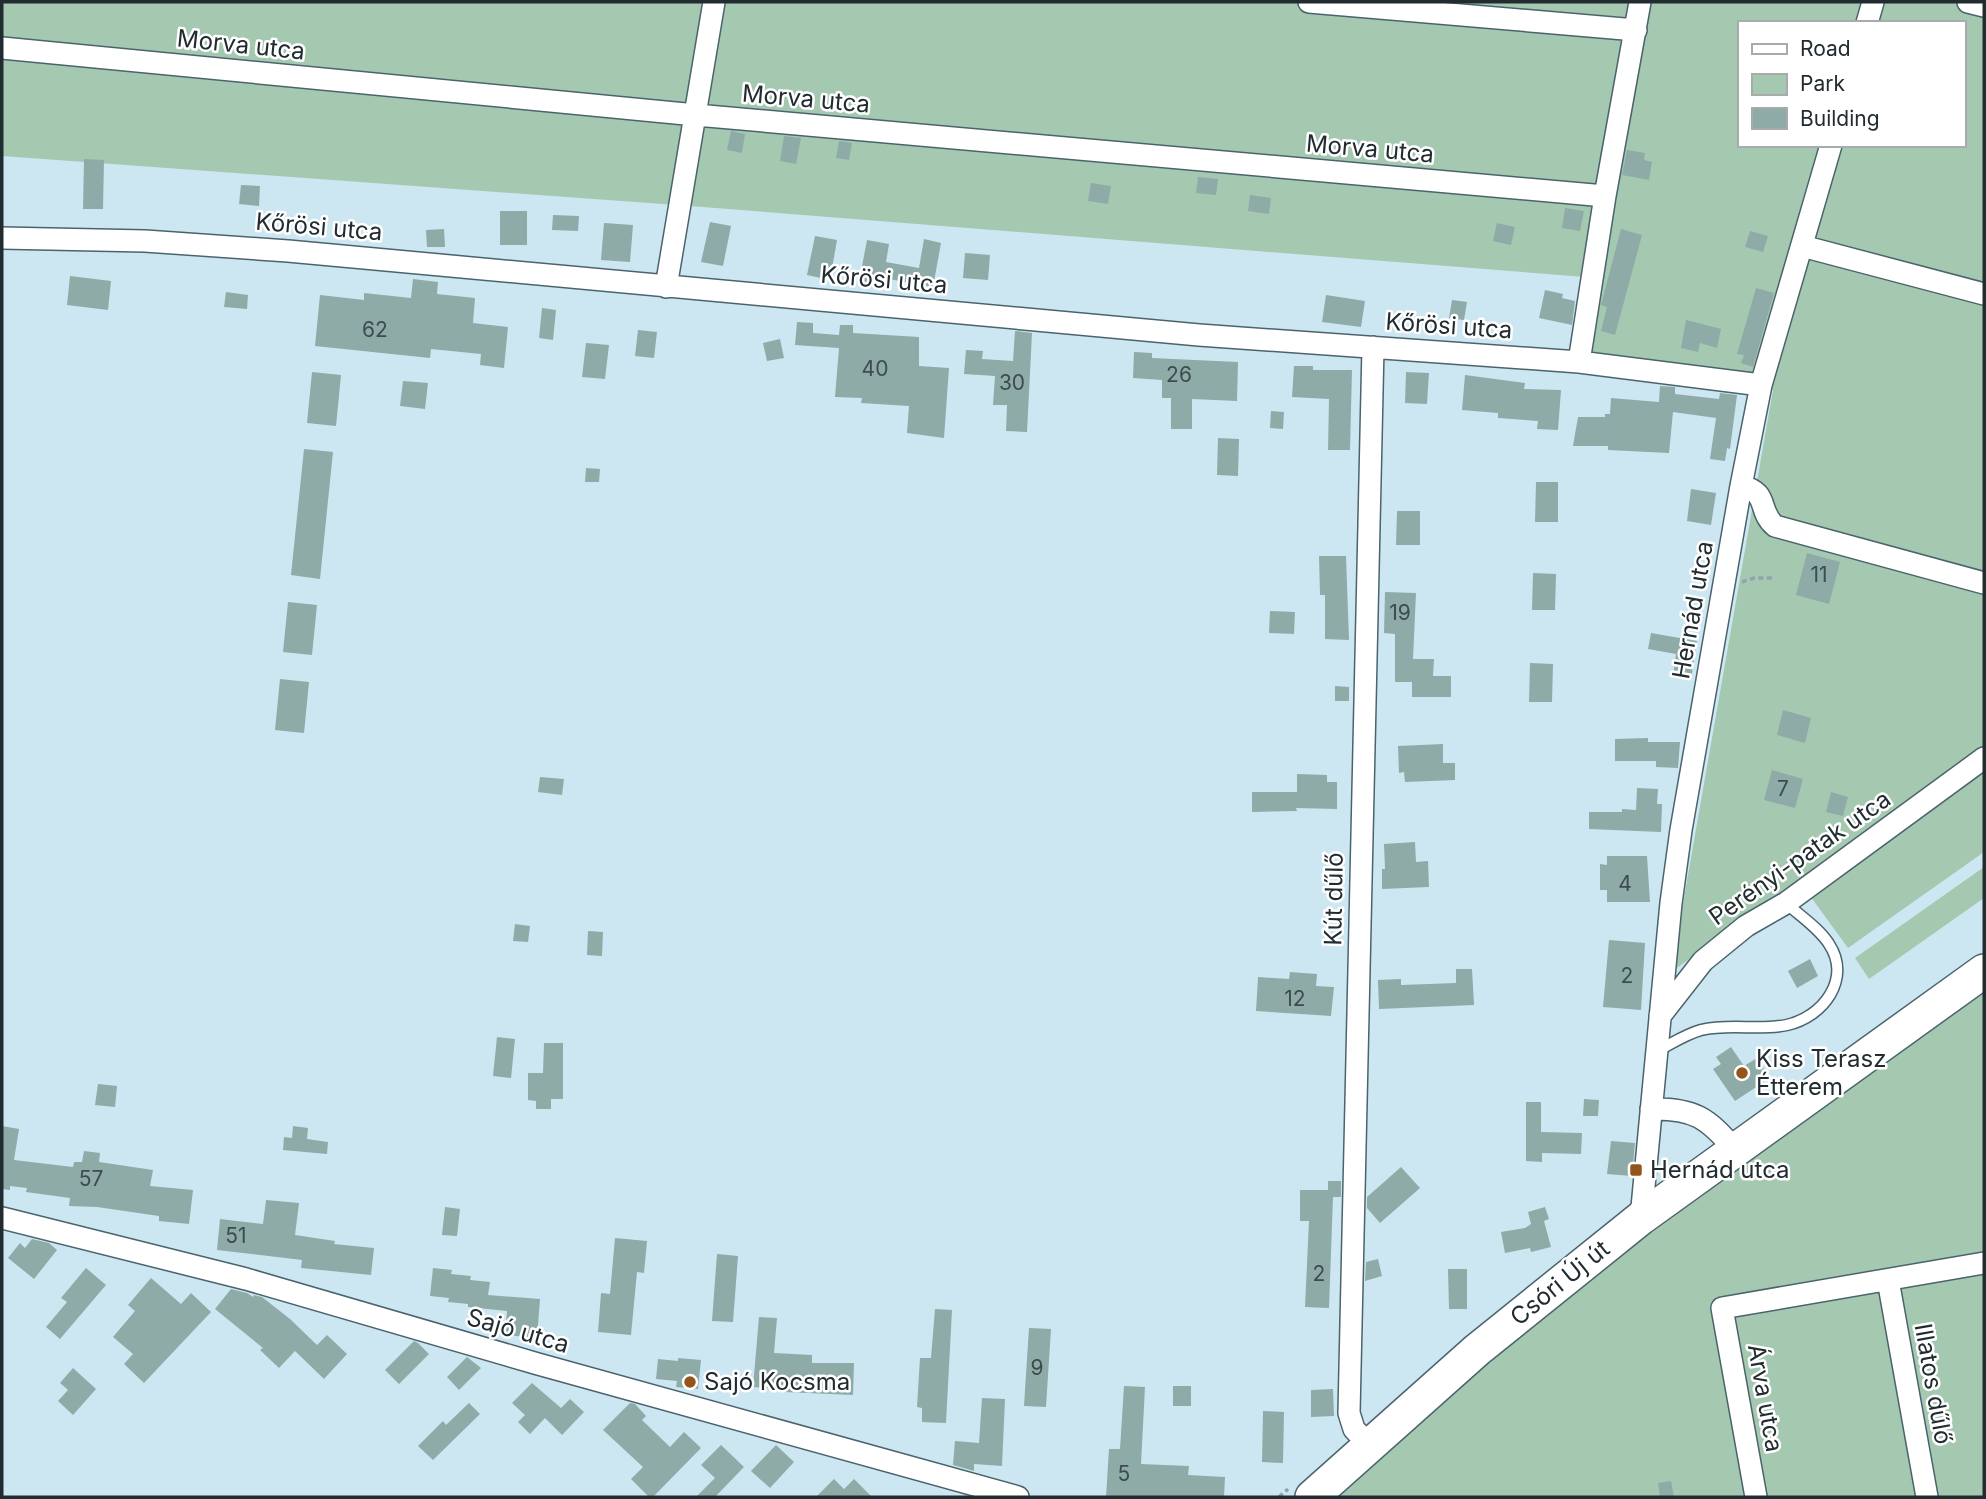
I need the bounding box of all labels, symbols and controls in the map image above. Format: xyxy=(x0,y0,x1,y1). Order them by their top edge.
legend xyxy=(1738,21,1965,147)
street label: Morva utca xyxy=(176,23,306,66)
text: Road xyxy=(1800,36,1851,61)
text: Park xyxy=(1800,71,1845,96)
street label: Morva utca xyxy=(741,78,871,119)
text: Building xyxy=(1800,106,1880,131)
street label: Morva utca xyxy=(1305,128,1435,169)
street label: Kőrösi utca xyxy=(254,207,384,246)
street label: Kőrösi utca xyxy=(819,260,949,299)
street label: Kőrösi utca xyxy=(1385,307,1513,344)
house number: 62 xyxy=(362,317,388,342)
house number: 40 xyxy=(862,356,888,381)
house number: 26 xyxy=(1166,362,1192,387)
house number: 30 xyxy=(999,370,1025,395)
street label: Hernád utca xyxy=(1666,539,1719,681)
house number: 11 xyxy=(1810,562,1828,587)
house number: 19 xyxy=(1389,600,1411,625)
house number: 7 xyxy=(1777,776,1789,801)
street label: Perényi-patak utca xyxy=(1703,784,1896,931)
street label: Kút dűlő xyxy=(1318,852,1349,946)
house number: 4 xyxy=(1618,871,1632,896)
house number: 2 xyxy=(1621,963,1633,988)
house number: 12 xyxy=(1284,986,1306,1011)
place label: Kiss Terasz Étterem xyxy=(1756,1044,1886,1101)
marker: Kiss Terasz Étterem xyxy=(1734,1065,1750,1081)
place label: Hernád utca xyxy=(1650,1155,1790,1184)
marker: Hernád utca xyxy=(1628,1162,1644,1178)
house number: 57 xyxy=(79,1166,103,1191)
house number: 51 xyxy=(225,1223,247,1248)
street label: Csóri Új út xyxy=(1504,1233,1615,1331)
house number: 2 xyxy=(1313,1261,1325,1286)
street label: Sajó utca xyxy=(464,1302,573,1359)
street label: Illatos dűlő xyxy=(1909,1321,1958,1447)
street label: Árva utca xyxy=(1742,1342,1790,1454)
house number: 9 xyxy=(1030,1355,1044,1380)
place label: Sajó Kocsma xyxy=(704,1367,850,1396)
marker: Sajó Kocsma xyxy=(682,1374,698,1390)
house number: 5 xyxy=(1118,1461,1130,1486)

